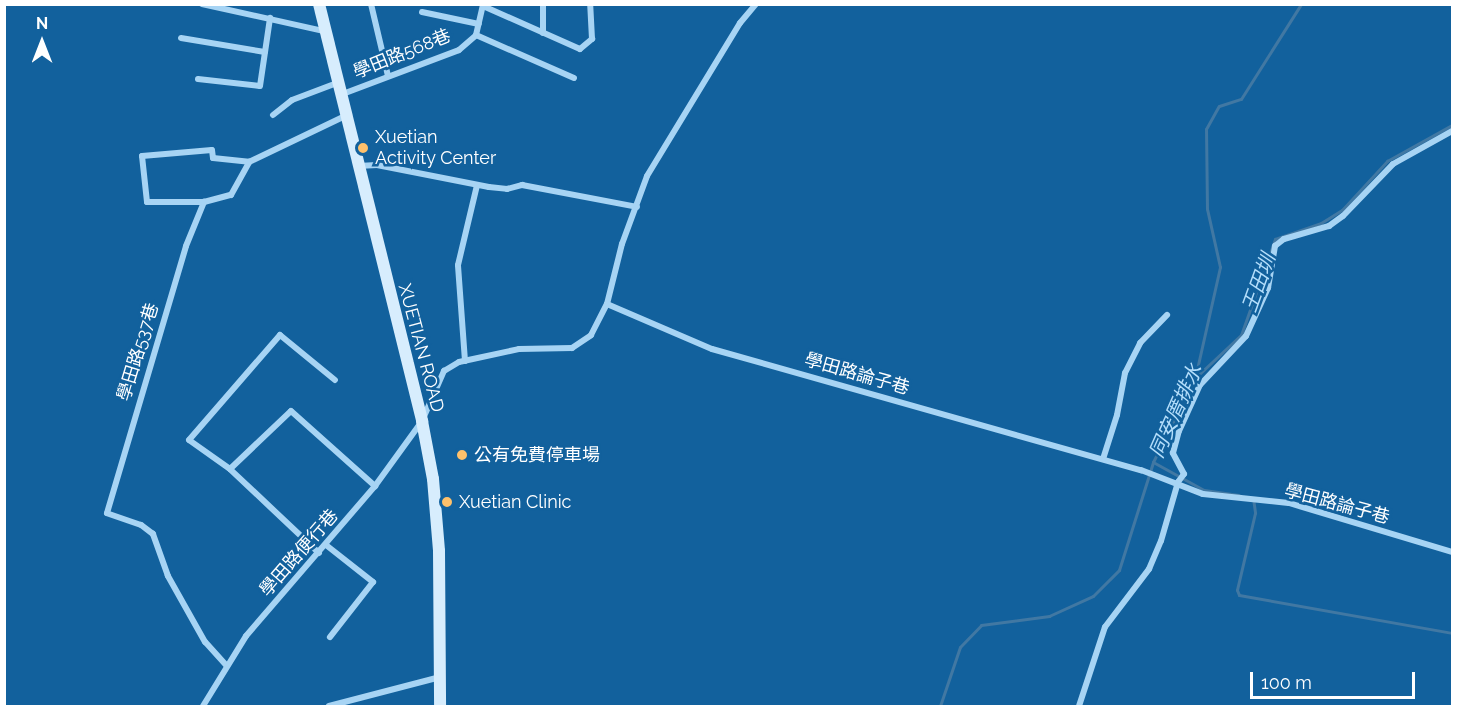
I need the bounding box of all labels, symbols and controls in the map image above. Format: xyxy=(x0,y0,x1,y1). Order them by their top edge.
north arrow xyxy=(12,12,72,72)
text: N xyxy=(36,14,48,33)
street label: 學田路568巷 xyxy=(350,25,454,83)
place label: Xuetian Activity Center xyxy=(375,127,497,170)
marker: Xuetian Activity Center xyxy=(356,141,370,155)
water label: 王田圳 xyxy=(1237,251,1281,315)
street label: XUETIAN ROAD xyxy=(394,282,448,414)
street label: 學田路537巷 xyxy=(113,301,163,403)
street label: 學田路論子巷 xyxy=(802,349,912,399)
water label: 同安厝排水 xyxy=(1145,360,1207,462)
place label: 公有免費停車場 xyxy=(474,444,600,466)
marker: 公有免費停車場 xyxy=(455,448,469,462)
street label: 學田路論子巷 xyxy=(1282,480,1392,528)
place label: Xuetian Clinic xyxy=(459,491,571,513)
marker: Xuetian Clinic xyxy=(440,495,454,509)
street label: 學田路便行巷 xyxy=(255,505,343,601)
scale bar xyxy=(1253,660,1418,698)
text: 100 m xyxy=(1261,672,1312,693)

